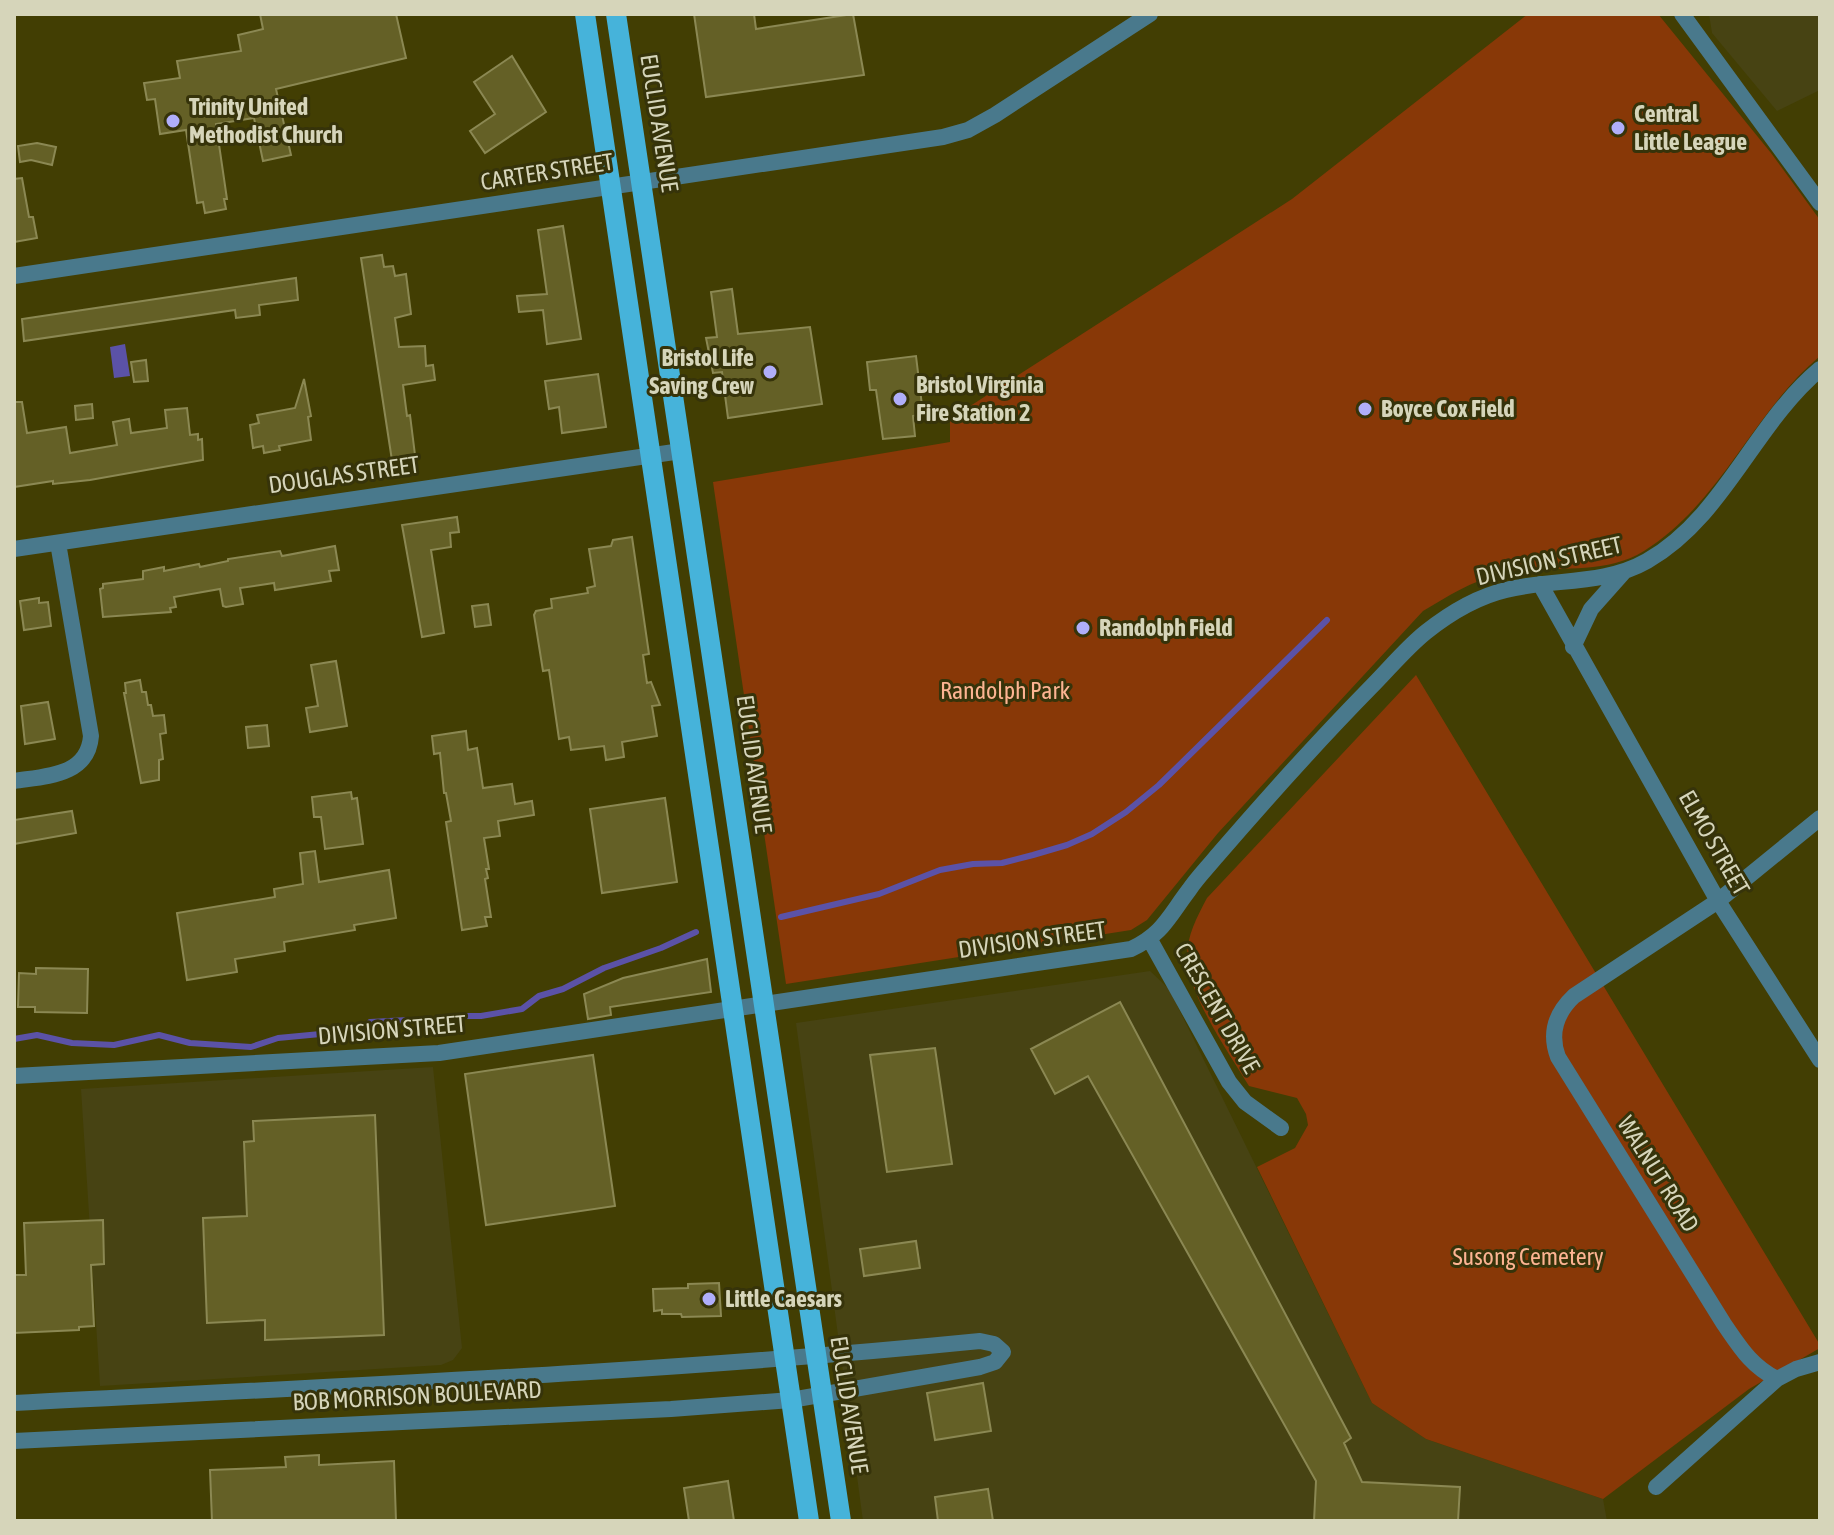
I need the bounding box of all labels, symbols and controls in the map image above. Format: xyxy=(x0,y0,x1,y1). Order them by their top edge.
street label: EUCLID AVENUE xyxy=(635,52,684,194)
place label: Trinity United Methodist Church xyxy=(189,93,343,148)
place label: Central Little League xyxy=(1634,100,1747,155)
marker: Trinity United Methodist Church xyxy=(164,112,182,130)
marker: Central Little League xyxy=(1609,119,1627,137)
street label: CARTER STREET xyxy=(479,148,616,195)
place label: Bristol Life Saving Crew xyxy=(649,344,755,399)
marker: Bristol Life Saving Crew xyxy=(761,363,779,381)
place label: Bristol Virginia Fire Station 2 xyxy=(916,371,1044,426)
marker: Bristol Virginia Fire Station 2 xyxy=(891,390,909,408)
place label: Boyce Cox Field xyxy=(1381,395,1515,422)
marker: Boyce Cox Field xyxy=(1356,400,1374,418)
street label: DOUGLAS STREET xyxy=(267,450,422,498)
street label: DIVISION STREET xyxy=(1473,531,1625,590)
place label: Randolph Field xyxy=(1099,614,1233,641)
marker: Randolph Field xyxy=(1074,619,1092,637)
park label: Randolph Park xyxy=(940,677,1071,704)
street label: EUCLID AVENUE xyxy=(731,693,778,835)
street label: ELMO STREET xyxy=(1674,786,1755,900)
street label: DIVISION STREET xyxy=(956,916,1108,963)
street label: CRESCENT DRIVE xyxy=(1169,938,1266,1078)
street label: DIVISION STREET xyxy=(317,1010,468,1049)
street label: WALNUT ROAD xyxy=(1612,1111,1705,1236)
park label: Susong Cemetery xyxy=(1452,1243,1604,1270)
place label: Little Caesars xyxy=(725,1285,843,1312)
marker: Little Caesars xyxy=(700,1290,718,1308)
street label: EUCLID AVENUE xyxy=(825,1334,874,1476)
street label: BOB MORRISON BOULEVARD xyxy=(292,1375,542,1416)

